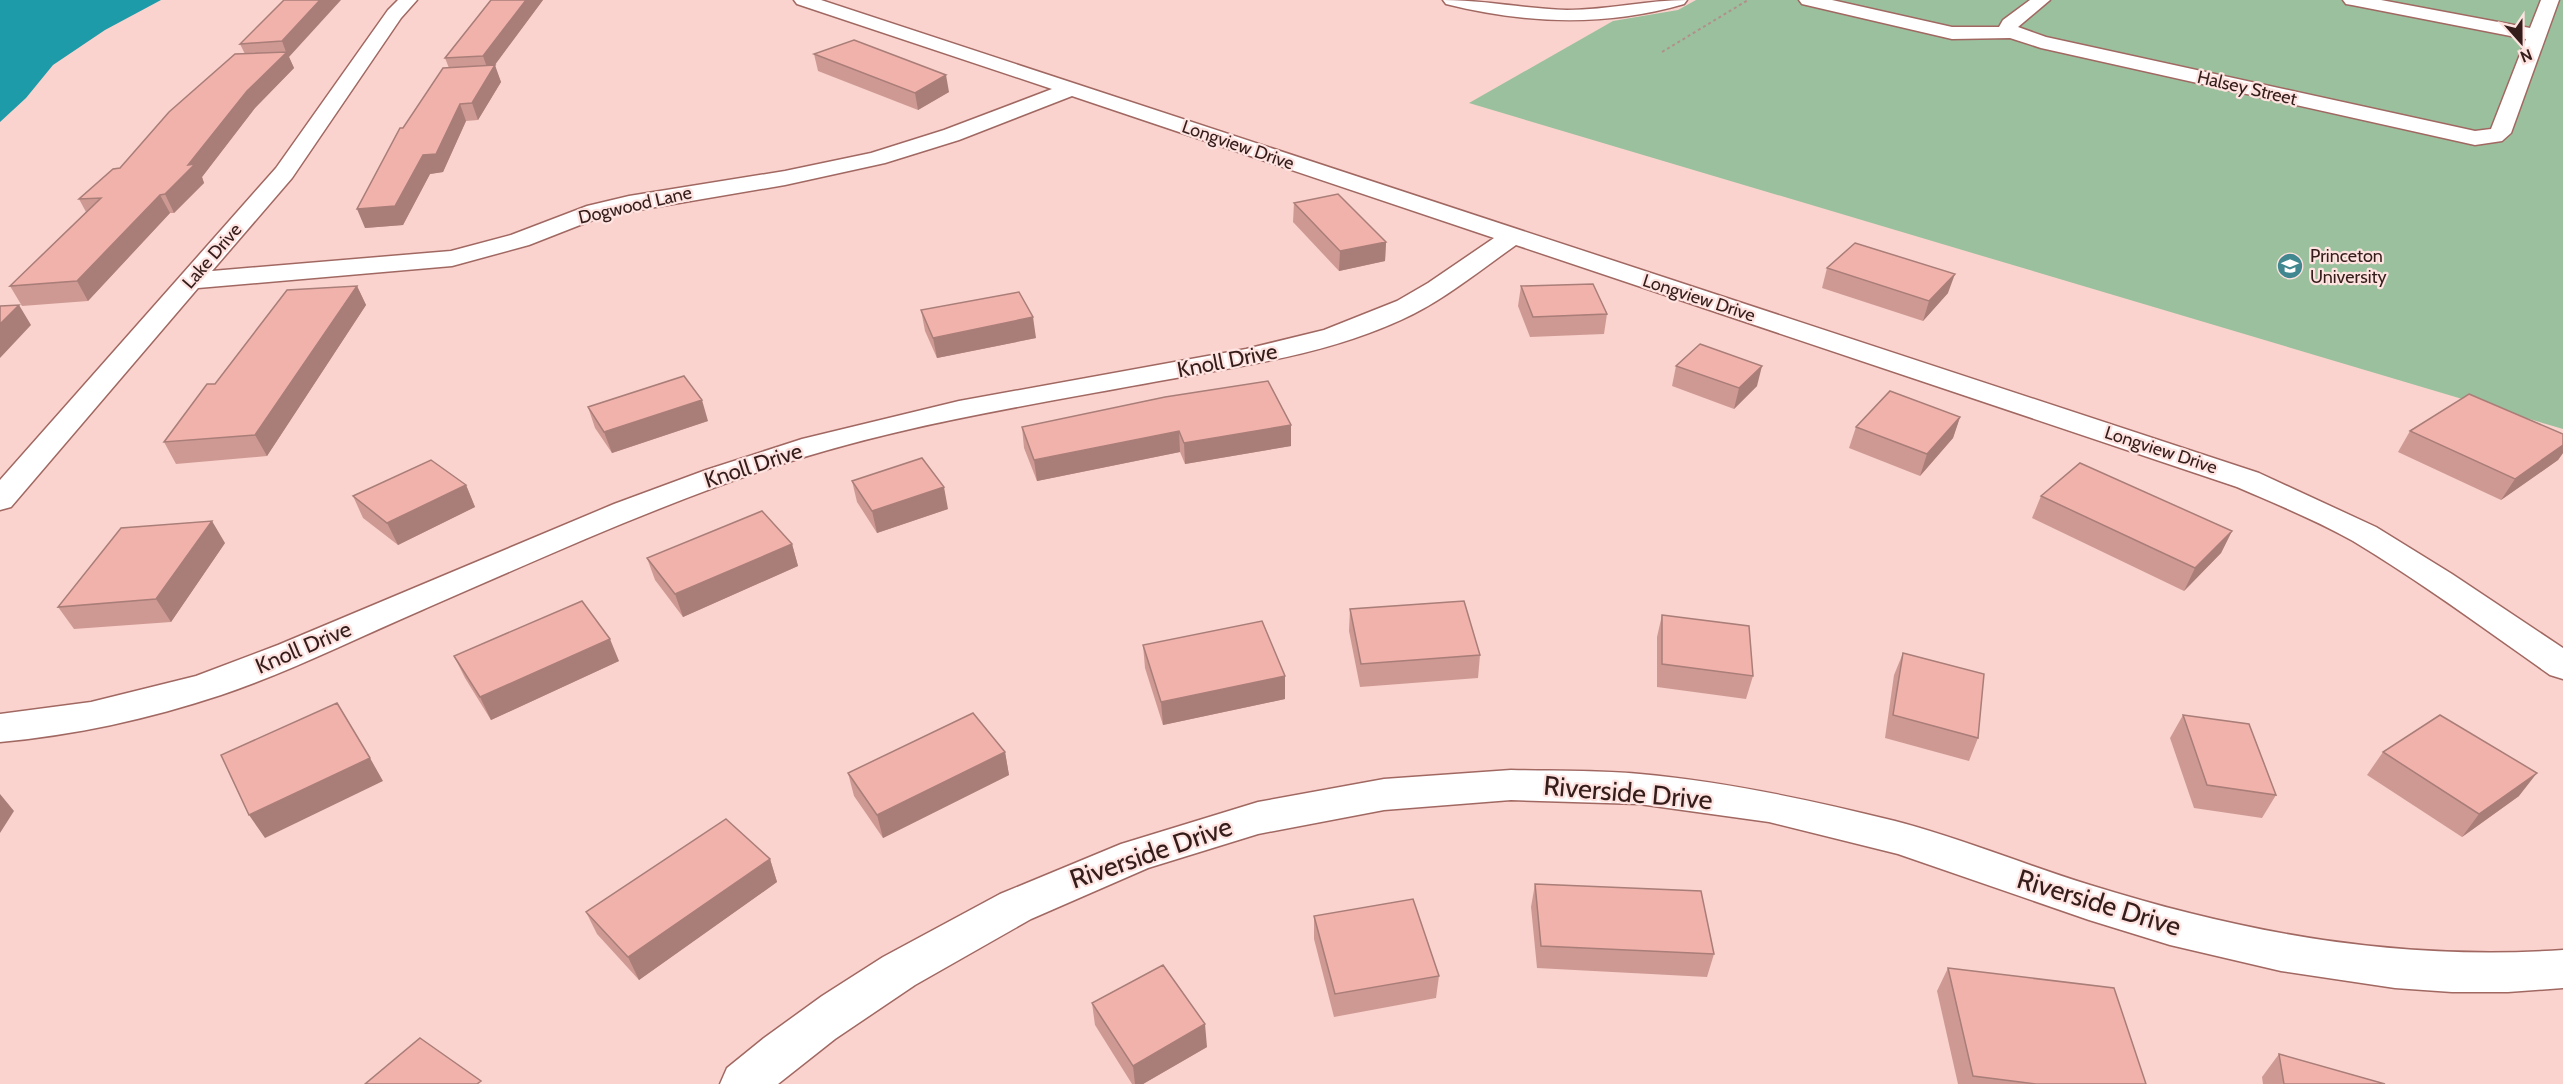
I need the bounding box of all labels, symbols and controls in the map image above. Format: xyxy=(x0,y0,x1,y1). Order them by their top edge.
north arrow xyxy=(2491,12,2551,72)
text: N xyxy=(2518,45,2535,66)
street label: Halsey Street xyxy=(2195,66,2299,110)
street label: Longview Drive xyxy=(1179,116,1297,174)
street label: Dogwood Lane xyxy=(576,181,694,229)
street label: Lake Drive xyxy=(178,219,246,293)
place label: Princeton University xyxy=(2310,245,2387,288)
school or university icon: Princeton University xyxy=(2275,251,2305,281)
street label: Longview Drive xyxy=(1640,269,1758,327)
street label: Knoll Drive xyxy=(1175,338,1280,383)
street label: Longview Drive xyxy=(2102,421,2220,479)
street label: Knoll Drive xyxy=(701,437,806,494)
street label: Knoll Drive xyxy=(251,615,355,680)
street label: Riverside Drive xyxy=(1542,769,1714,816)
street label: Riverside Drive xyxy=(1065,809,1237,896)
street label: Riverside Drive xyxy=(2013,862,2185,943)

